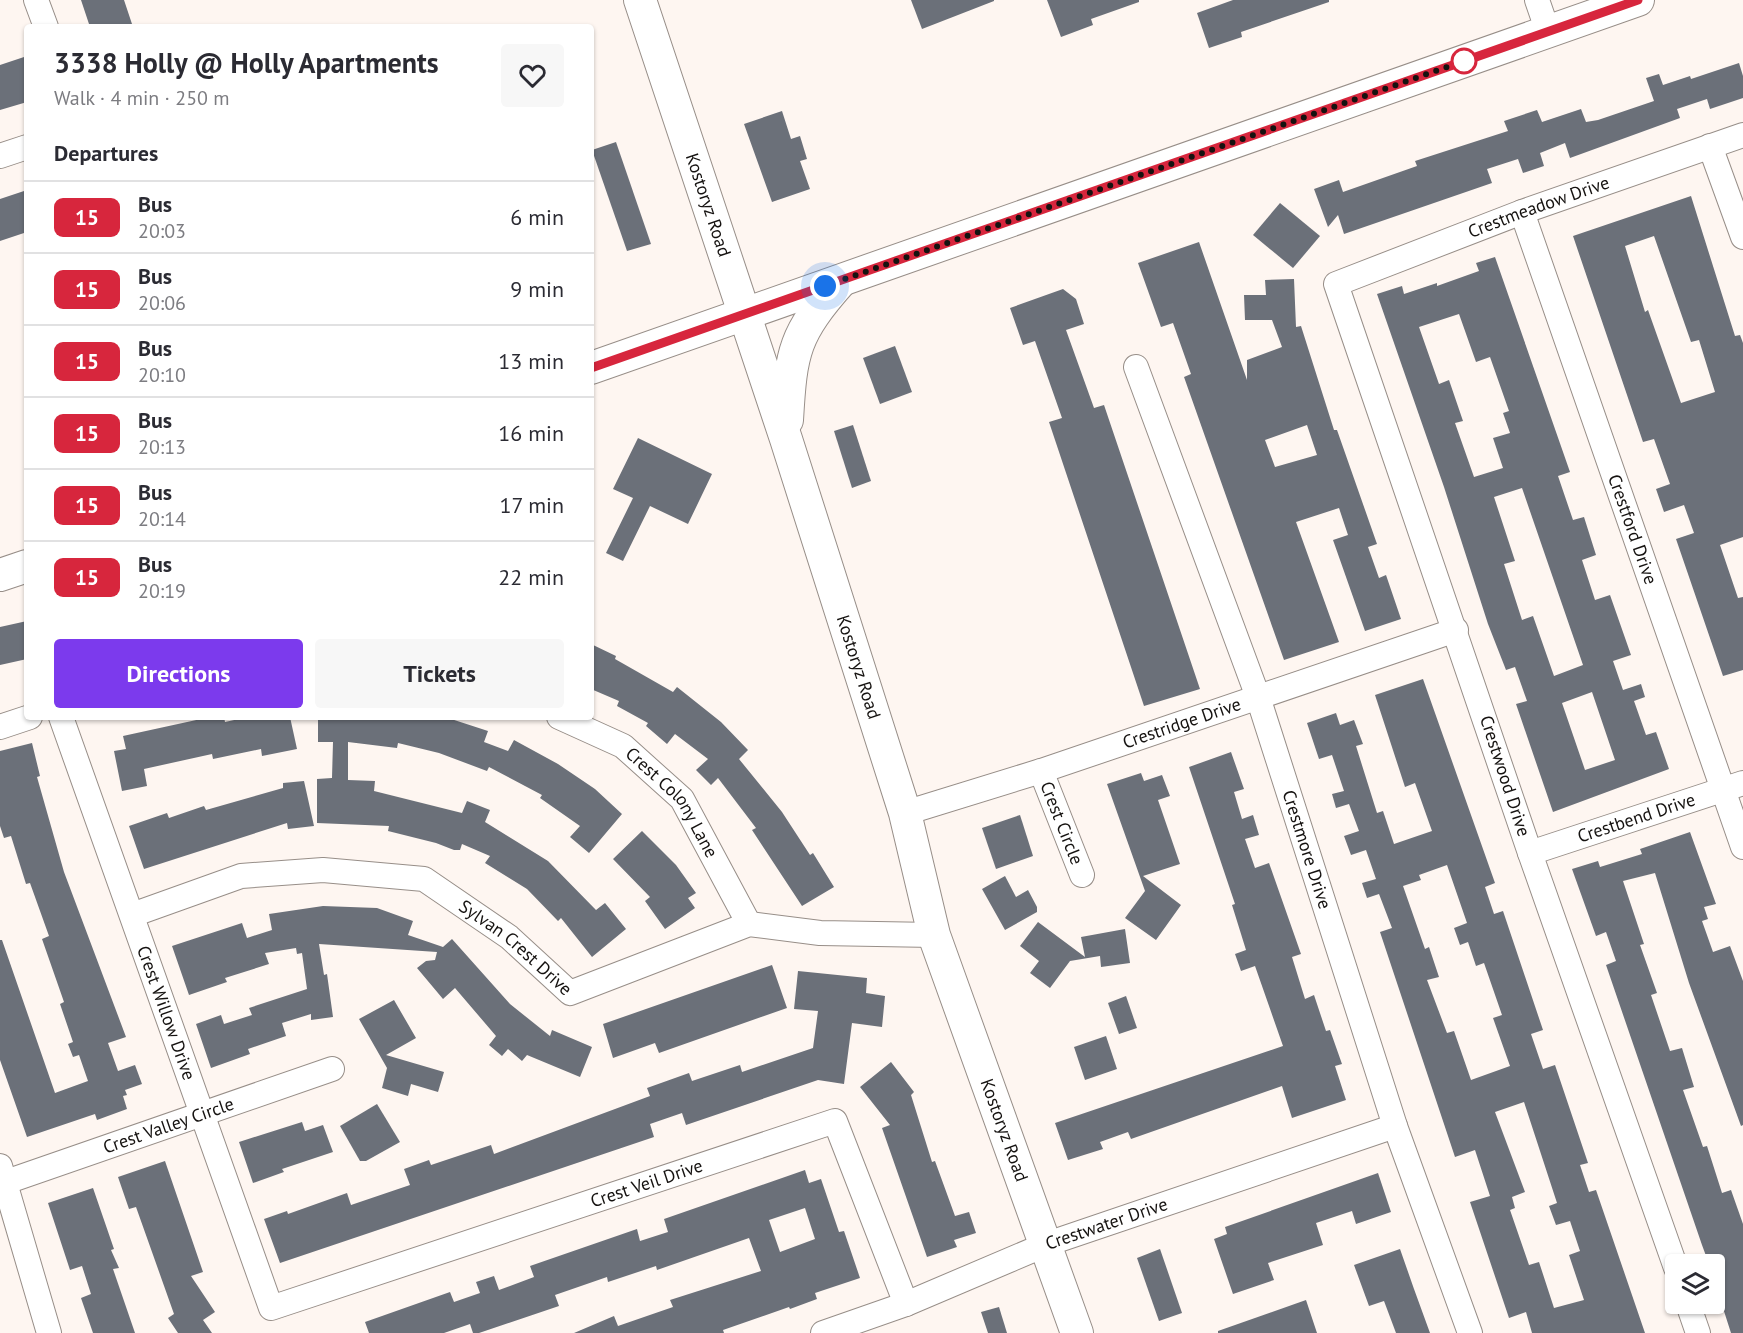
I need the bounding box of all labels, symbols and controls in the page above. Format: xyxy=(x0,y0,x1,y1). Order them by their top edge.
text: 3338 Holly @ Holly Apartments xyxy=(54,44,439,81)
button: heart xyxy=(501,44,564,107)
unlabelled marker xyxy=(1451,48,1477,74)
text: Walk · 4 min · 250 m xyxy=(54,85,230,111)
text: Departures xyxy=(54,139,158,167)
street label: Kostoryz Road xyxy=(681,150,737,260)
street label: Crestmeadow Drive xyxy=(1465,170,1612,243)
text: Bus xyxy=(138,190,172,218)
text: 6 min xyxy=(510,203,564,231)
text: 15 xyxy=(75,204,99,231)
text: 20:03 xyxy=(138,218,186,244)
text: Bus xyxy=(138,262,172,290)
your location xyxy=(810,271,840,301)
text: 9 min xyxy=(510,275,564,303)
text: 15 xyxy=(75,276,99,303)
text: 20:06 xyxy=(138,290,186,316)
text: Bus xyxy=(138,334,172,362)
text: 13 min xyxy=(498,347,564,375)
text: 15 xyxy=(75,348,99,375)
text: 20:10 xyxy=(138,362,186,388)
text: Bus xyxy=(138,406,172,434)
text: 16 min xyxy=(498,419,564,447)
text: 15 xyxy=(75,420,99,447)
text: 20:13 xyxy=(138,434,186,460)
street label: Crestford Drive xyxy=(1603,471,1663,587)
text: Bus xyxy=(138,478,172,506)
text: 17 min xyxy=(500,491,564,519)
text: 15 xyxy=(75,492,99,519)
text: 20:14 xyxy=(138,506,186,532)
text: Bus xyxy=(138,550,172,578)
text: 22 min xyxy=(498,563,564,591)
text: 15 xyxy=(75,564,99,591)
text: 20:19 xyxy=(138,578,186,604)
street label: Kostoryz Road xyxy=(832,612,886,722)
button: Directions xyxy=(54,639,303,708)
button: Tickets xyxy=(315,639,564,708)
street label: Crestridge Drive xyxy=(1119,692,1244,753)
street label: Crestwood Drive xyxy=(1475,712,1536,839)
street label: Crest Colony Lane xyxy=(621,742,723,862)
street label: Crest Circle xyxy=(1035,778,1089,868)
street label: Crestmore Drive xyxy=(1277,787,1337,912)
street label: Crestbend Drive xyxy=(1574,787,1698,848)
street label: Sylvan Crest Drive xyxy=(455,894,577,1000)
street label: Crest Willow Drive xyxy=(132,942,201,1083)
street label: Kostoryz Road xyxy=(976,1076,1034,1185)
street label: Crest Valley Circle xyxy=(100,1092,237,1159)
street label: Crest Veil Drive xyxy=(587,1154,706,1212)
street label: Crestwater Drive xyxy=(1042,1192,1170,1255)
map controls xyxy=(1665,1254,1725,1314)
button: layers xyxy=(1665,1254,1725,1314)

